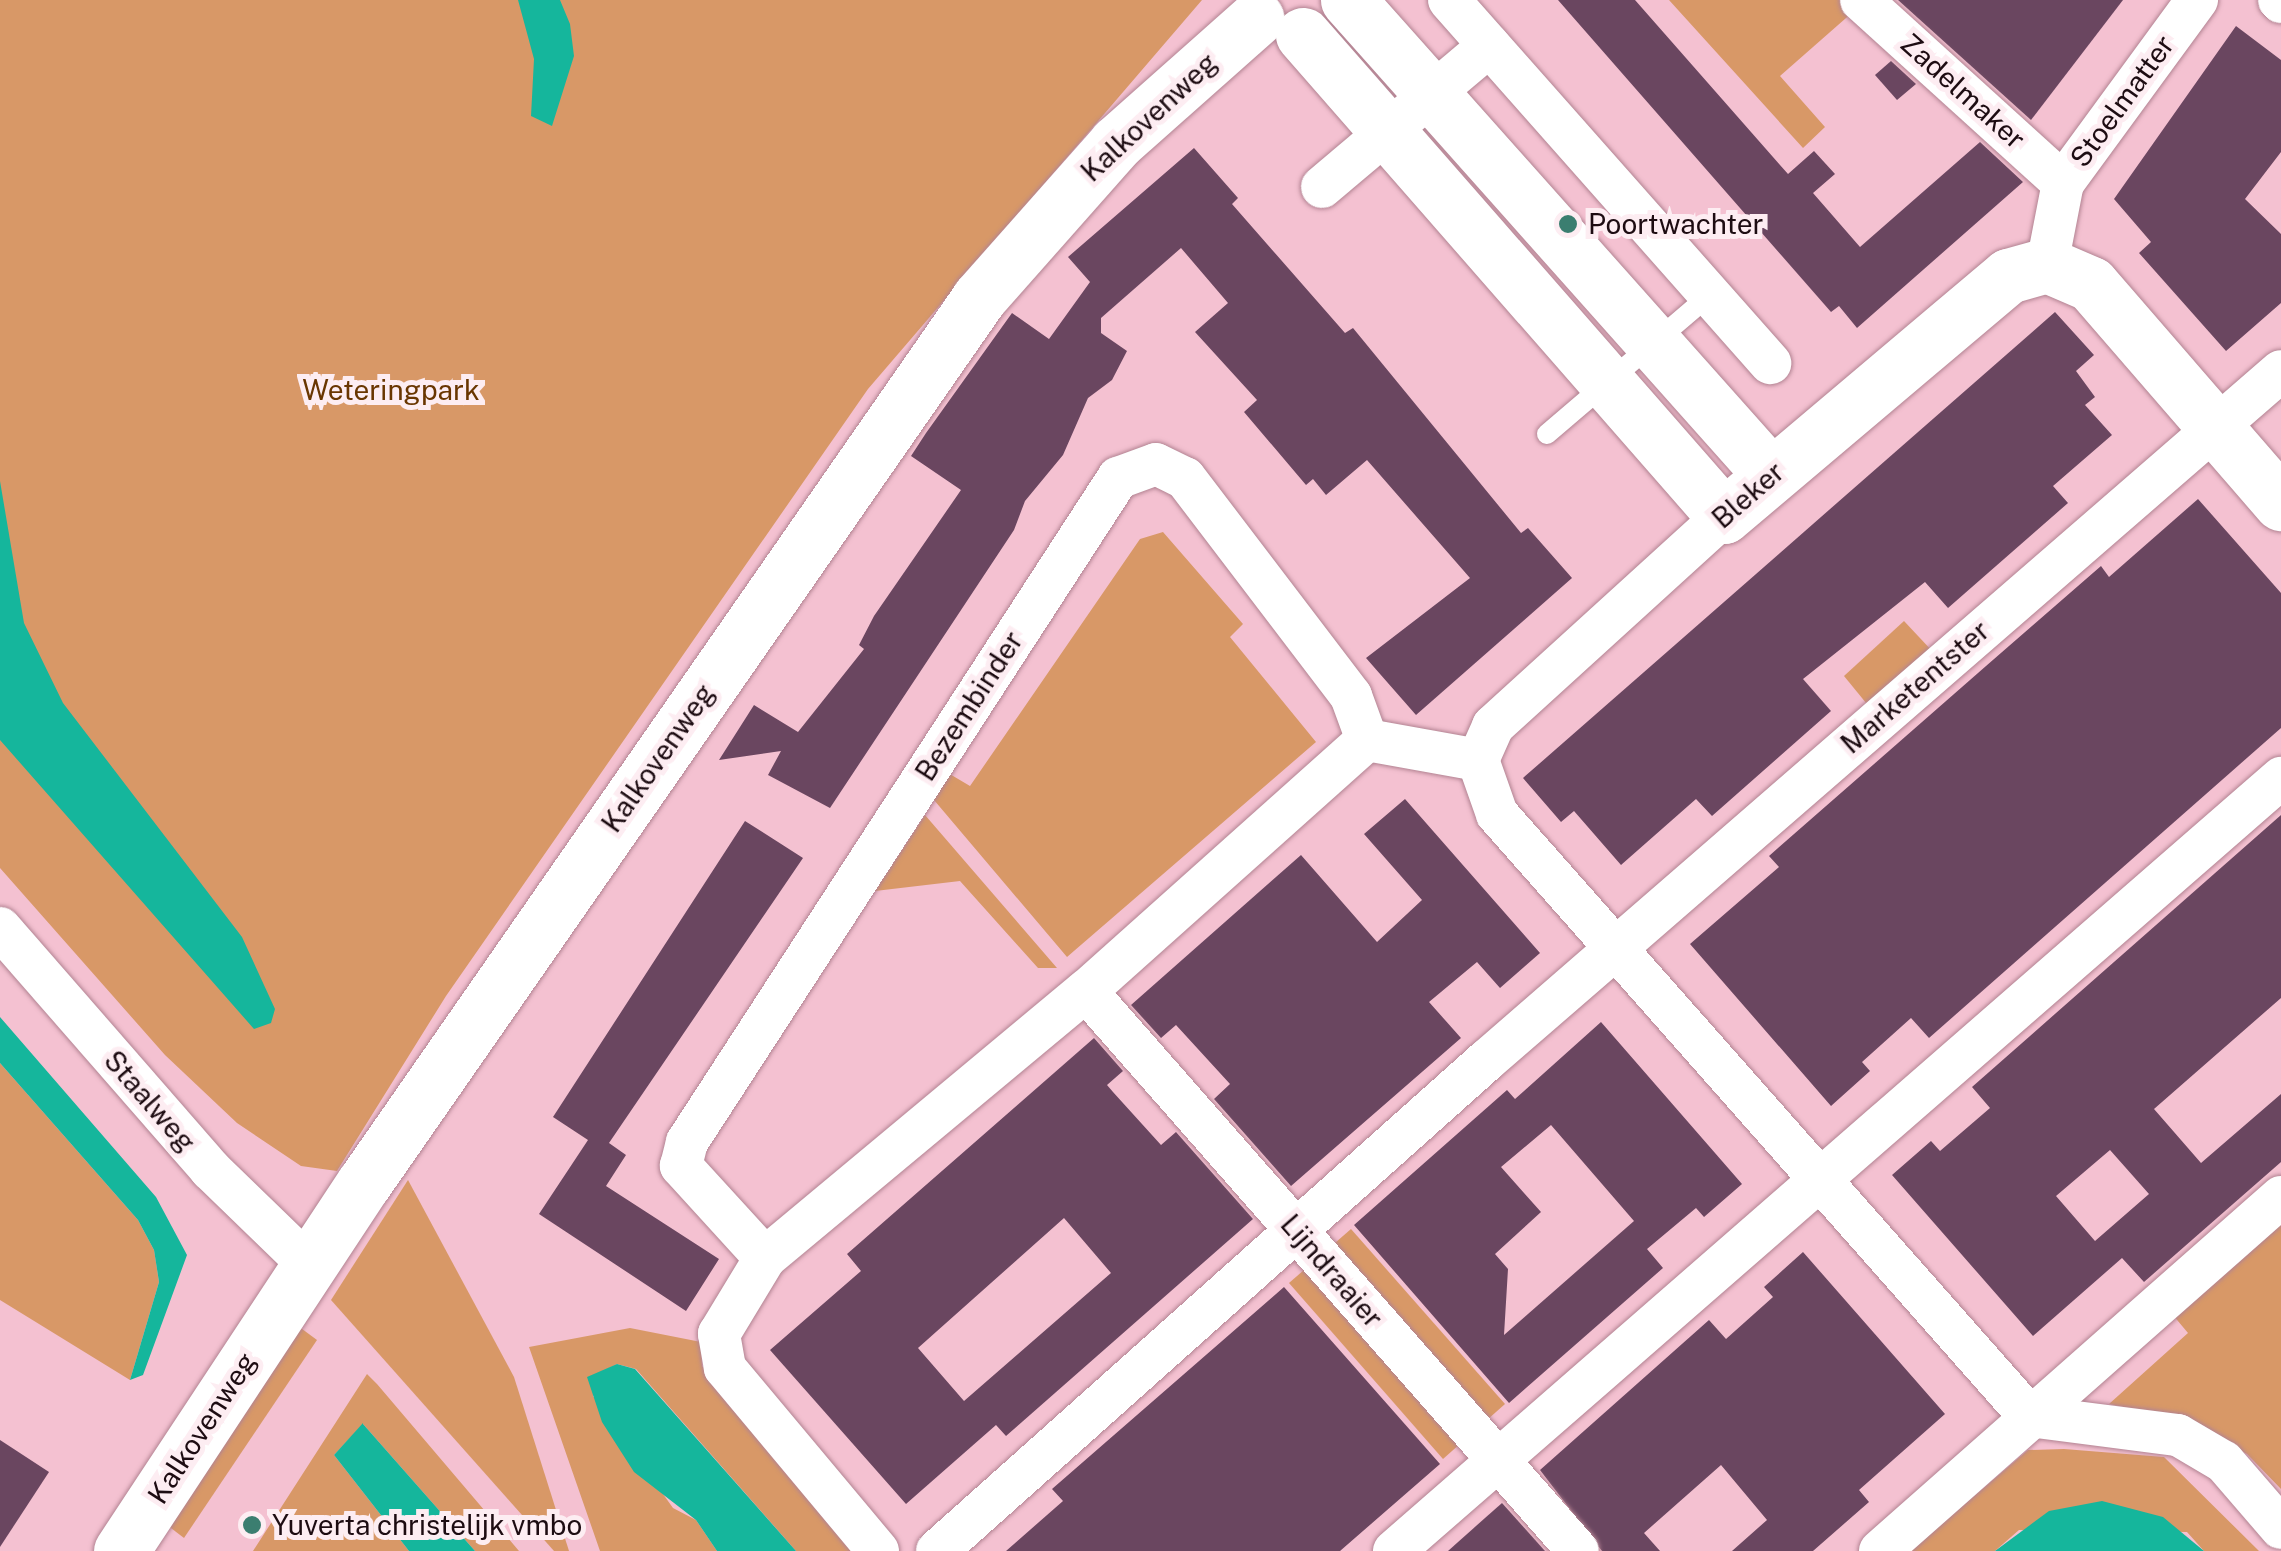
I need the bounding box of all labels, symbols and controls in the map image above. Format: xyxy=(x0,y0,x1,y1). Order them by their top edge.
street label: Zadelmaker xyxy=(1894,26,2032,156)
street label: Stoelmatter xyxy=(2063,29,2181,173)
street label: Kalkovenweg xyxy=(1074,46,1224,188)
place label: Poortwachter xyxy=(1588,207,1764,241)
marker: Poortwachter xyxy=(1557,213,1579,235)
park label: Weteringpark xyxy=(302,373,480,407)
street label: Bleker xyxy=(1705,455,1791,535)
street label: Marketentster xyxy=(1834,614,1996,760)
street label: Bezembinder xyxy=(908,625,1030,787)
street label: Kalkovenweg xyxy=(594,677,722,839)
street label: Staalweg xyxy=(97,1044,203,1158)
street label: Lijndraaier xyxy=(1274,1208,1390,1334)
street label: Kalkovenweg xyxy=(141,1346,263,1510)
place label: Yuverta christelijk vmbo xyxy=(272,1508,583,1542)
marker: Yuverta christelijk vmbo xyxy=(241,1514,263,1536)

